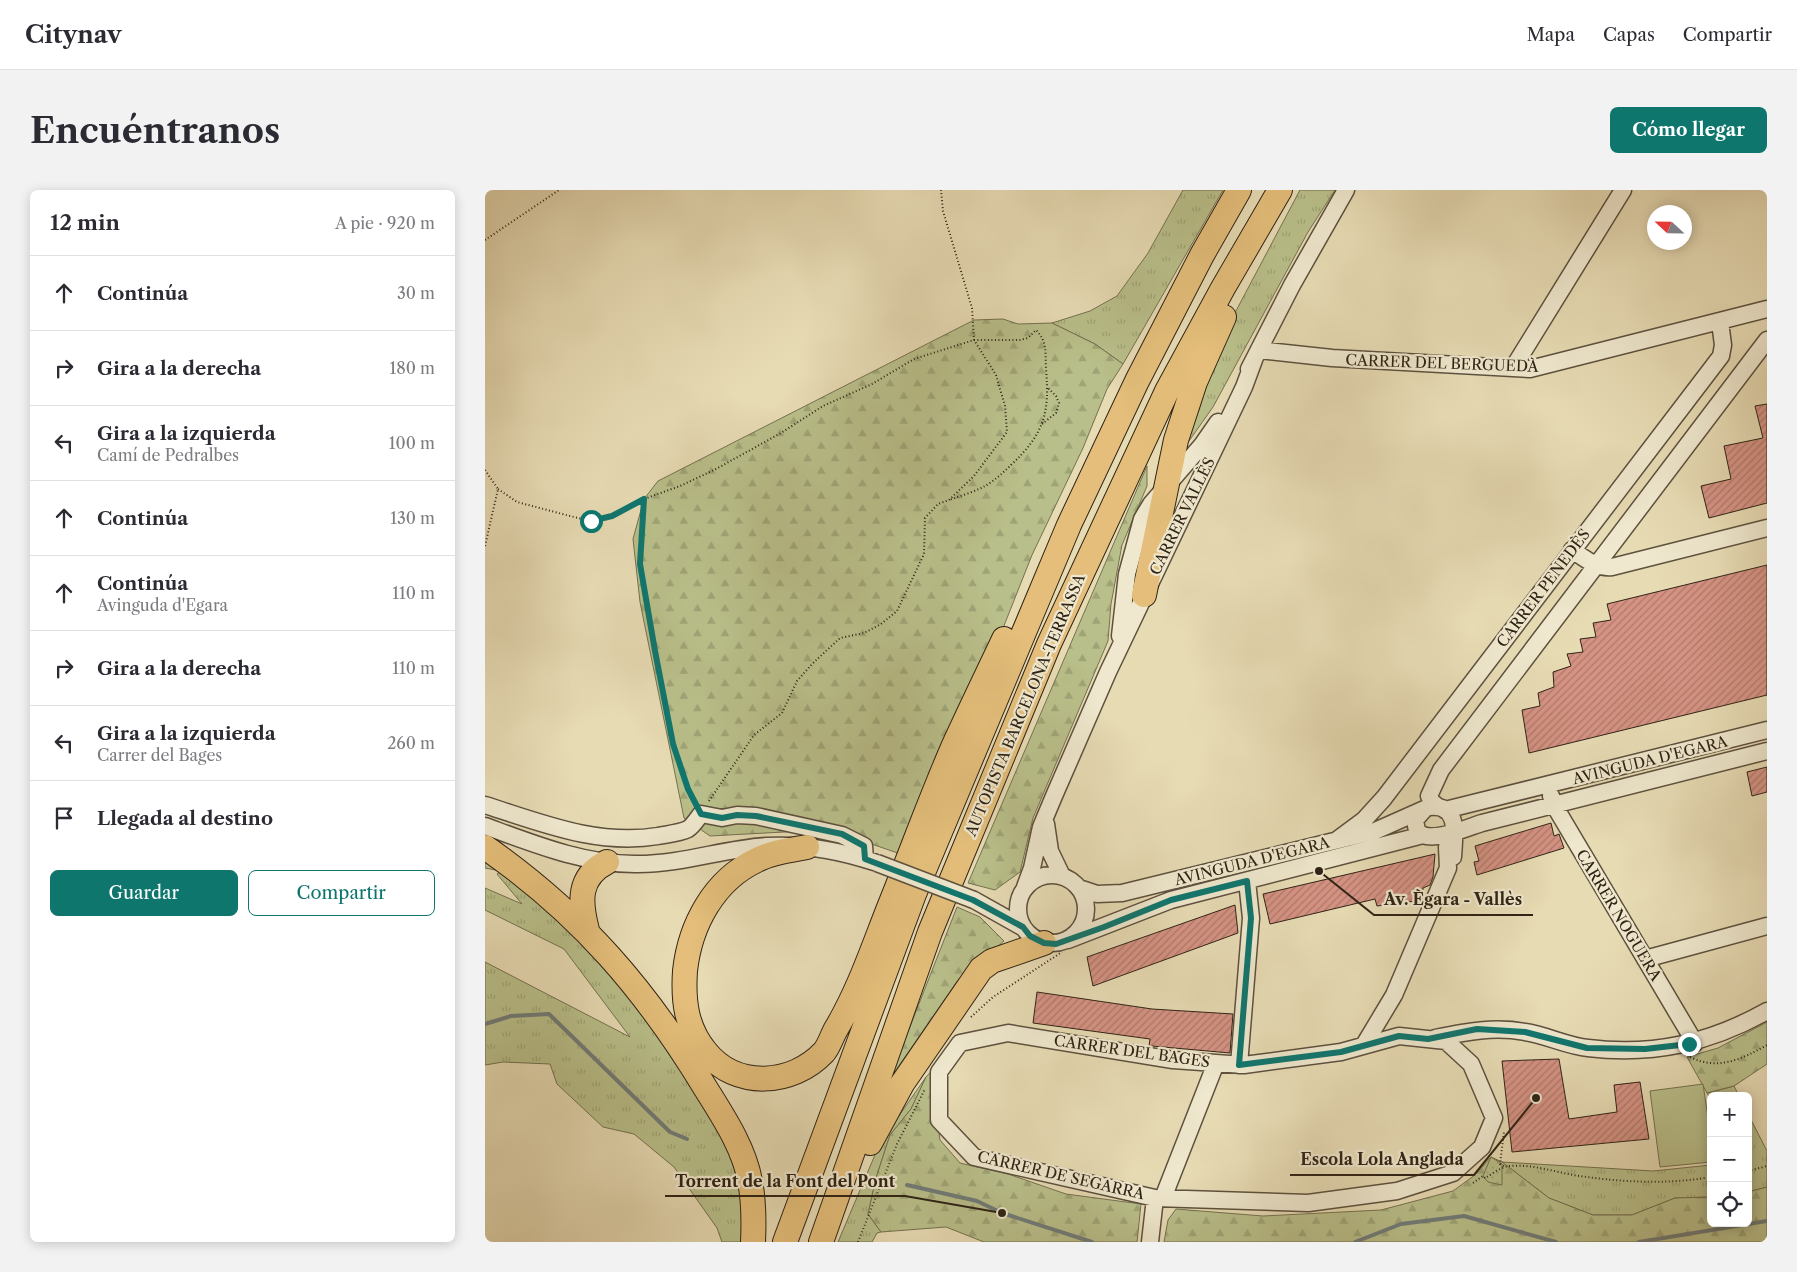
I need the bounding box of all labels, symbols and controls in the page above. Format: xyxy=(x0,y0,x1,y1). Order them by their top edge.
text: Citynav xyxy=(25,20,122,49)
text: Mapa xyxy=(1527,24,1575,46)
text: Capas xyxy=(1603,24,1655,46)
text: Compartir xyxy=(1683,24,1772,46)
button: Cómo llegar xyxy=(1610,107,1767,153)
text: Encuéntranos xyxy=(30,109,280,152)
north arrow xyxy=(1647,205,1692,250)
text: 12 min xyxy=(50,210,120,235)
text: A pie · 920 m xyxy=(335,213,435,233)
icon: ahead xyxy=(50,279,78,307)
text: Continúa xyxy=(97,282,188,305)
text: 30 m xyxy=(397,283,435,303)
street label: CARRER DEL BERGUEDÀ xyxy=(1345,350,1540,376)
icon: right xyxy=(50,354,78,382)
text: Gira a la derecha xyxy=(97,357,261,380)
text: 180 m xyxy=(389,358,435,378)
text: Gira a la izquierda xyxy=(97,422,276,445)
icon: left xyxy=(50,429,78,457)
text: 100 m xyxy=(389,433,435,453)
text: Camí de Pedralbes xyxy=(97,445,239,465)
street label: CARRER VALLÈS xyxy=(1145,454,1219,578)
icon: ahead xyxy=(50,504,78,532)
text: Continúa xyxy=(97,507,188,530)
text: 130 m xyxy=(390,508,435,528)
route start xyxy=(580,510,603,533)
street label: CARRER PENEDÈS xyxy=(1492,525,1594,651)
street label: AUTOPISTA BARCELONA-TERRASSA xyxy=(961,570,1089,840)
text: Continúa xyxy=(97,572,188,595)
icon: ahead xyxy=(50,579,78,607)
text: 110 m xyxy=(392,583,435,603)
text: Avinguda d'Egara xyxy=(97,595,228,615)
icon: right xyxy=(50,654,78,682)
text: Gira a la derecha xyxy=(97,657,261,680)
text: 110 m xyxy=(392,658,435,678)
text: Gira a la izquierda xyxy=(97,722,276,745)
icon: left xyxy=(50,729,78,757)
street label: AVINGUDA D'EGARA xyxy=(1569,731,1730,789)
text: 260 m xyxy=(387,733,435,753)
text: Carrer del Bages xyxy=(97,745,222,765)
icon: arrive xyxy=(50,804,78,832)
text: Llegada al destino xyxy=(97,807,273,830)
street label: AVINGUDA D'EGARA xyxy=(1171,832,1332,890)
street label: CARRER NOGUERA xyxy=(1572,846,1666,985)
button: Guardar xyxy=(50,870,238,916)
button: Compartir xyxy=(248,870,435,916)
callout: Av. Ègara - Vallès xyxy=(1374,884,1533,915)
text: Av. Ègara - Vallès xyxy=(1383,889,1522,909)
street label: CARRER DEL BAGES xyxy=(1053,1031,1211,1071)
route end xyxy=(1678,1033,1701,1056)
map controls xyxy=(1707,1092,1752,1227)
button: + xyxy=(1707,1092,1752,1137)
button: − xyxy=(1707,1137,1752,1182)
callout: Escola Lola Anglada xyxy=(1290,1144,1474,1175)
street label: CARRER DE SEGARRA xyxy=(976,1147,1147,1204)
text: Escola Lola Anglada xyxy=(1300,1149,1464,1169)
callout: Torrent de la Font del Pont xyxy=(665,1165,905,1196)
text: Torrent de la Font del Pont xyxy=(675,1171,896,1191)
button: locate xyxy=(1707,1182,1752,1227)

